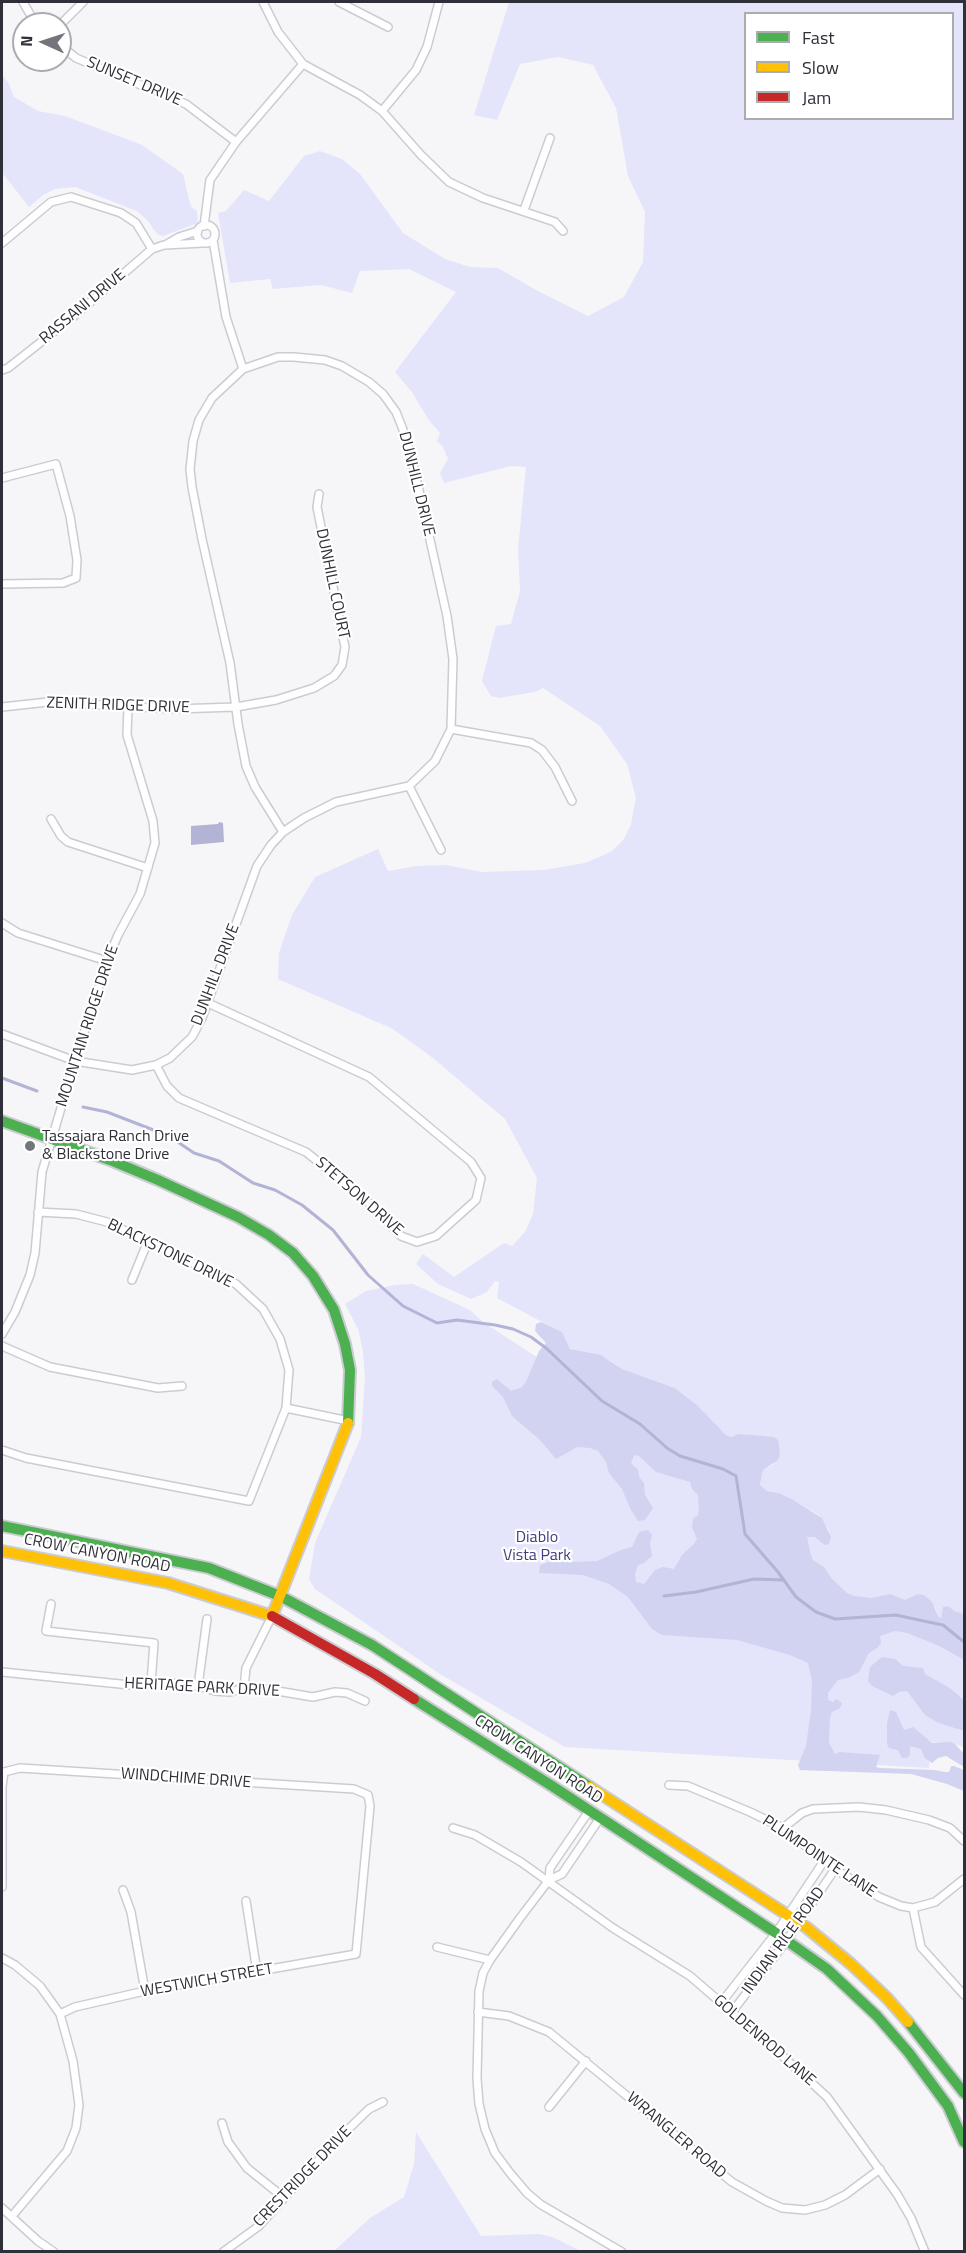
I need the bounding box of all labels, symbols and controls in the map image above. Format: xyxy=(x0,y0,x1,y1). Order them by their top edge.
north arrow xyxy=(12,12,72,72)
legend xyxy=(744,12,954,120)
text: Fast xyxy=(802,24,835,51)
text: N xyxy=(14,35,38,47)
street label: SUNSET DRIVE xyxy=(84,53,184,111)
text: Slow xyxy=(802,54,839,81)
text: Jam xyxy=(802,84,831,111)
street label: RASSANI DRIVE xyxy=(36,265,130,349)
street label: DUNHILL DRIVE xyxy=(394,430,438,538)
street label: DUNHILL COURT xyxy=(311,527,353,641)
street label: ZENITH RIDGE DRIVE xyxy=(46,694,190,718)
street label: DUNHILL DRIVE xyxy=(188,921,244,1029)
street label: MOUNTAIN RIDGE DRIVE xyxy=(53,943,123,1109)
place label: Tassajara Ranch Drive & Blackstone Drive xyxy=(42,1127,189,1165)
marker: Tassajara Ranch Drive & Blackstone Drive xyxy=(23,1139,37,1153)
street label: STETSON DRIVE xyxy=(311,1154,407,1240)
street label: BLACKSTONE DRIVE xyxy=(104,1215,236,1293)
park label: Diablo Vista Park xyxy=(503,1528,571,1566)
street label: CROW CANYON ROAD xyxy=(22,1530,172,1578)
street label: HERITAGE PARK DRIVE xyxy=(124,1674,280,1702)
street label: CROW CANYON ROAD xyxy=(470,1711,606,1809)
street label: WINDCHIME DRIVE xyxy=(120,1765,252,1793)
street label: PLUMPOINTE LANE xyxy=(758,1812,880,1902)
street label: INDIAN RICE ROAD xyxy=(739,1884,829,1998)
street label: WESTWICH STREET xyxy=(139,1960,275,2002)
street label: GOLDENROD LANE xyxy=(709,1991,819,2091)
street label: WRANGLER ROAD xyxy=(622,2089,730,2183)
street label: CRESTRIDGE DRIVE xyxy=(250,2122,356,2232)

